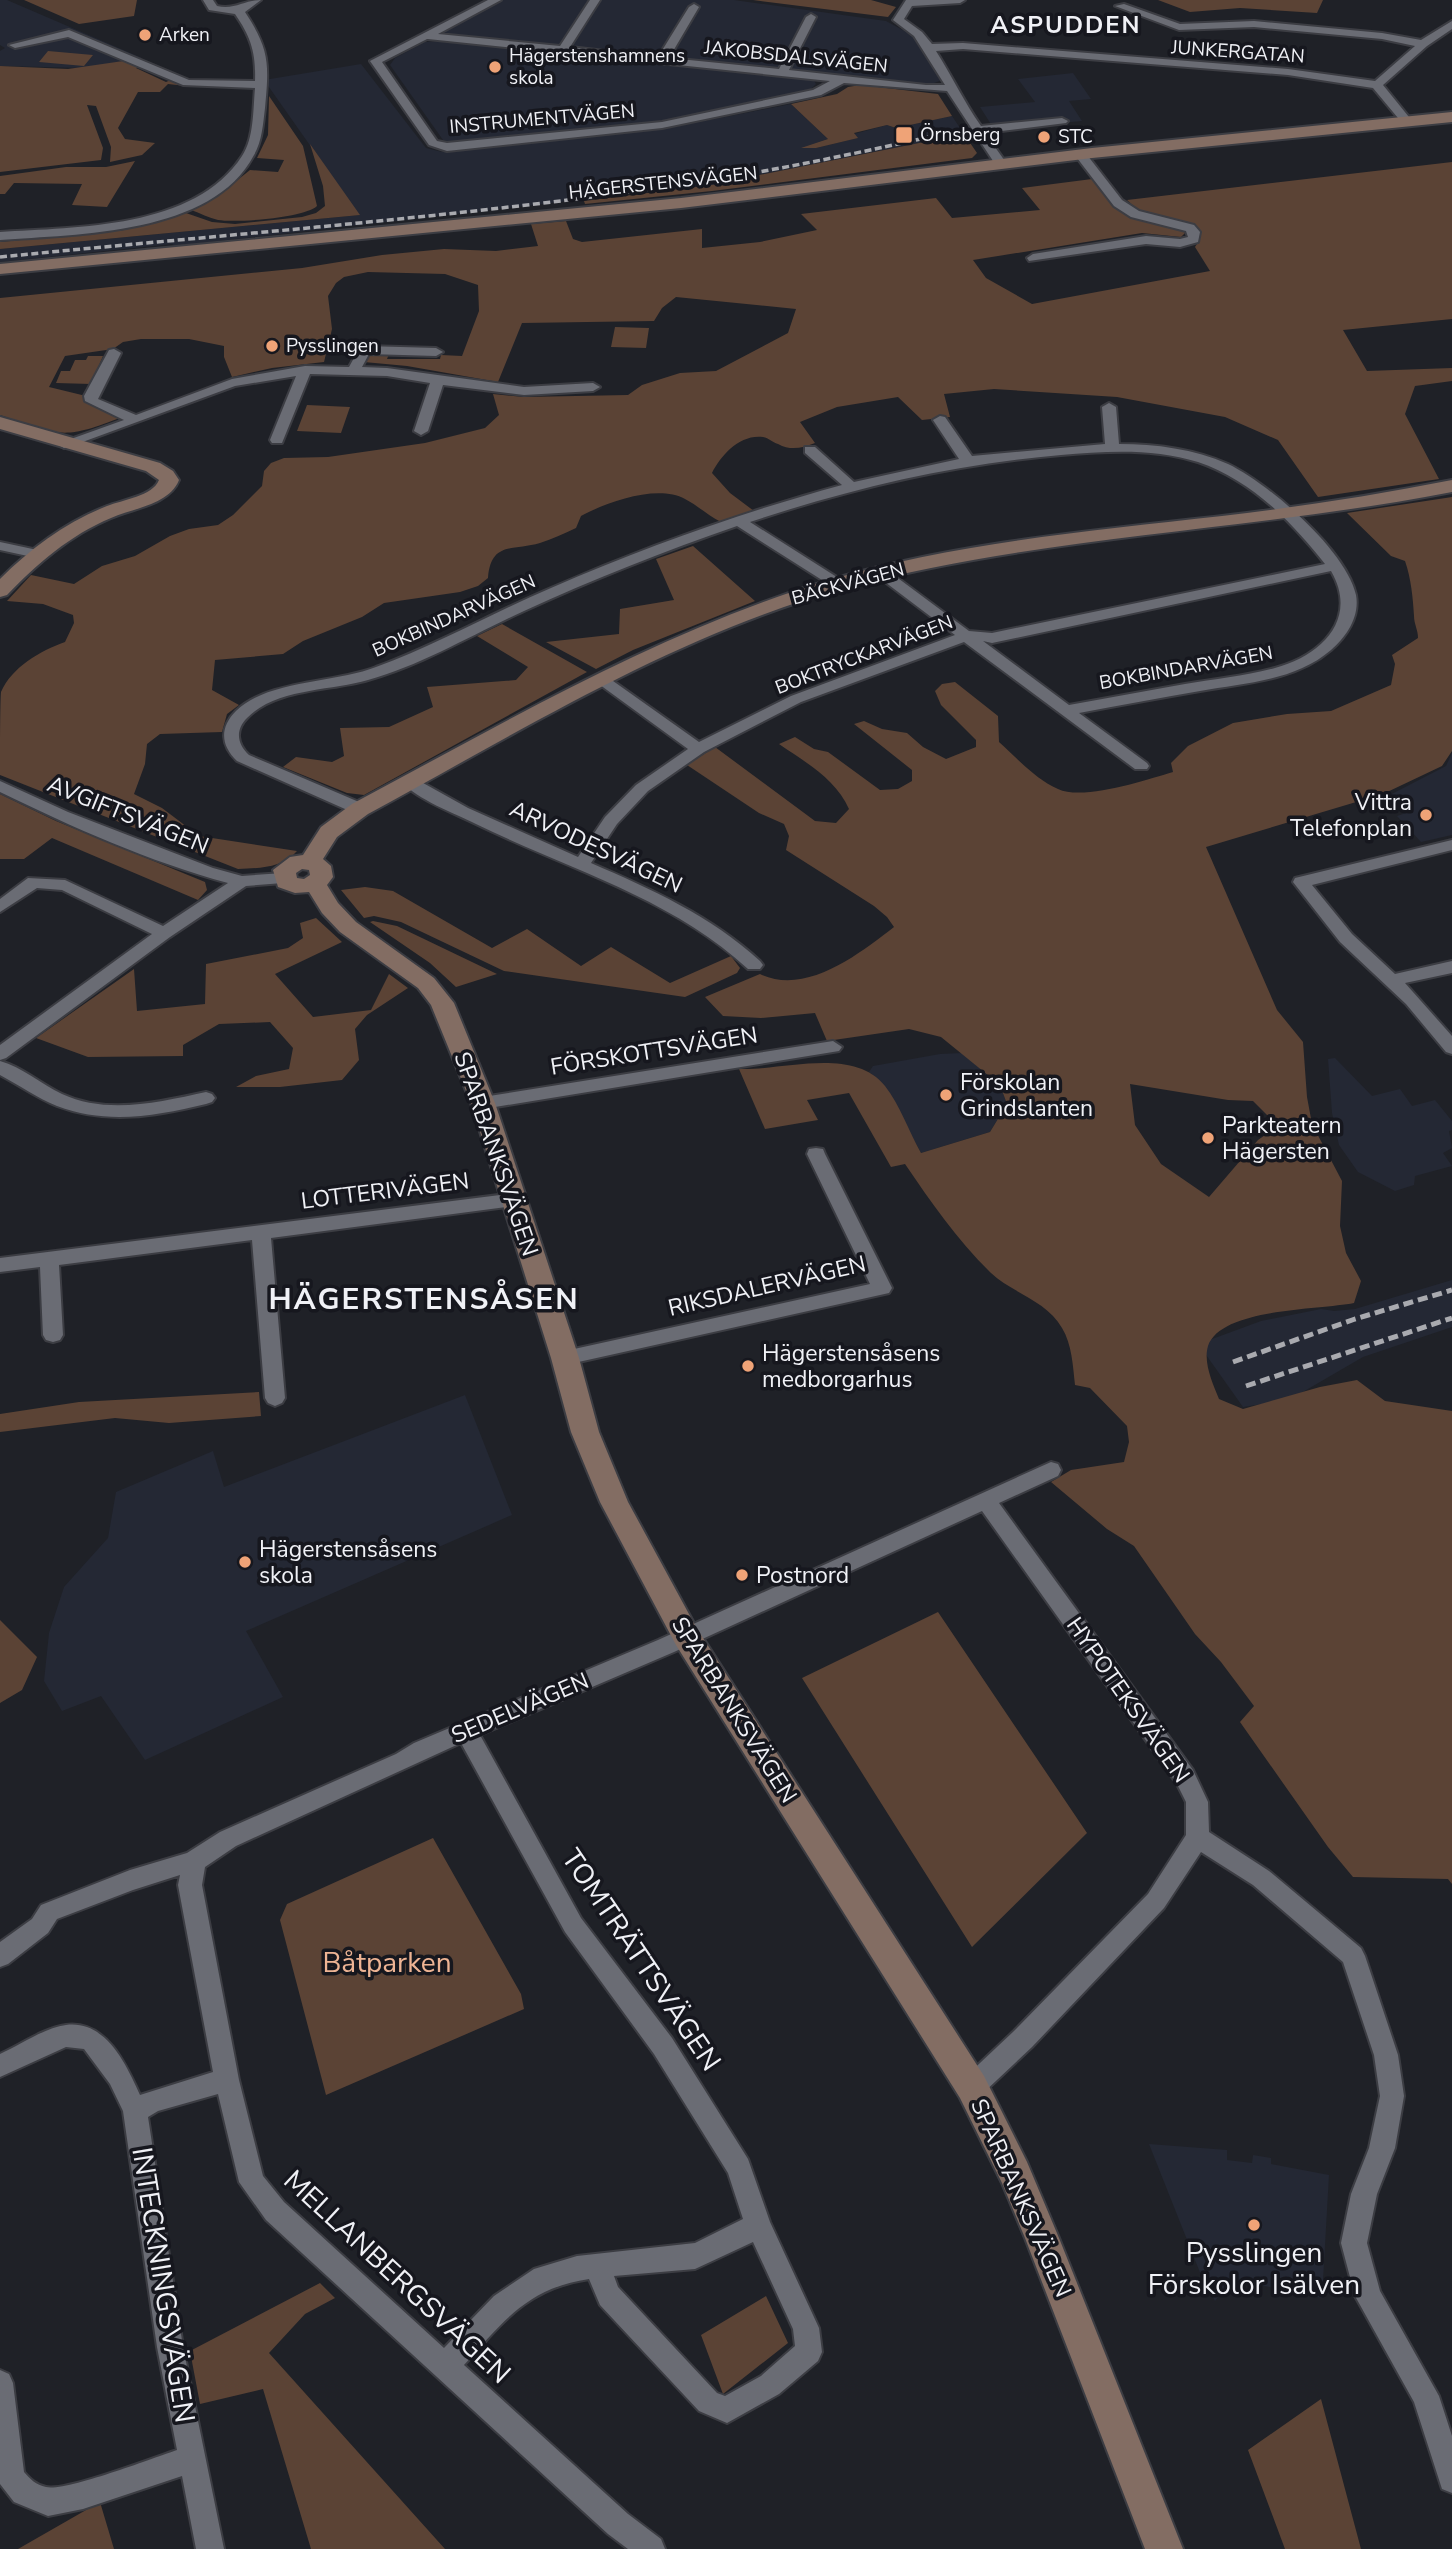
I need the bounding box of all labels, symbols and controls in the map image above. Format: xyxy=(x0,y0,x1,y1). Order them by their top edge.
district label: ASPUDDEN xyxy=(990,9,1142,41)
place label: Arken xyxy=(159,22,210,48)
marker: Arken xyxy=(137,27,153,43)
street label: JAKOBSDALSVÄGEN xyxy=(702,34,889,80)
street label: JUNKERGATAN xyxy=(1169,34,1306,70)
place label: Hägerstenshamnens skola xyxy=(509,43,685,91)
marker: Hägerstenshamnens skola xyxy=(487,59,503,75)
street label: INSTRUMENTVÄGEN xyxy=(448,98,636,140)
place label: Örnsberg xyxy=(920,122,1000,148)
place label: STC xyxy=(1058,124,1093,150)
marker: Örnsberg xyxy=(894,125,914,145)
marker: STC xyxy=(1036,129,1052,145)
street label: HÄGERSTENSVÄGEN xyxy=(567,160,759,206)
place label: Pysslingen xyxy=(286,333,379,359)
marker: Pysslingen xyxy=(264,338,280,354)
street label: BÄCKVÄGEN xyxy=(789,557,907,611)
street label: BOKBINDARVÄGEN xyxy=(368,568,540,664)
street label: BOKTRYCKARVÄGEN xyxy=(771,609,957,701)
street label: BOKBINDARVÄGEN xyxy=(1097,640,1275,696)
street label: AVGIFTSVÄGEN xyxy=(43,768,213,862)
place label: Vittra Telefonplan xyxy=(1290,787,1412,844)
street label: ARVODESVÄGEN xyxy=(505,793,687,901)
marker: Vittra Telefonplan xyxy=(1418,807,1434,823)
street label: FÖRSKOTTSVÄGEN xyxy=(548,1019,760,1083)
street label: SPARBANKSVÄGEN xyxy=(446,1048,546,1260)
place label: Förskolan Grindslanten xyxy=(960,1067,1093,1124)
marker: Förskolan Grindslanten xyxy=(938,1087,954,1103)
place label: Parkteatern Hägersten xyxy=(1222,1110,1341,1167)
marker: Parkteatern Hägersten xyxy=(1200,1130,1216,1146)
street label: LOTTERIVÄGEN xyxy=(299,1165,471,1217)
street label: RIKSDALERVÄGEN xyxy=(665,1248,869,1324)
district label: HÄGERSTENSÅSEN xyxy=(268,1279,580,1320)
place label: Hägerstensåsens medborgarhus xyxy=(762,1338,940,1395)
marker: Hägerstensåsens medborgarhus xyxy=(740,1358,756,1374)
place label: Hägerstensåsens skola xyxy=(259,1534,437,1591)
marker: Hägerstensåsens skola xyxy=(237,1554,253,1570)
place label: Postnord xyxy=(756,1560,849,1591)
marker: Postnord xyxy=(734,1567,750,1583)
street label: SPARBANKSVÄGEN xyxy=(664,1611,804,1809)
street label: HYPOTEKSVÄGEN xyxy=(1059,1611,1197,1789)
street label: SEDELVÄGEN xyxy=(447,1665,593,1751)
street label: TOMTRÄTTSVÄGEN xyxy=(553,1842,729,2078)
park label: Båtparken xyxy=(322,1944,452,1982)
street label: SPARBANKSVÄGEN xyxy=(963,2094,1079,2302)
street label: INTECKNINGSVÄGEN xyxy=(122,2145,204,2425)
street label: MELLANBERGSVÄGEN xyxy=(275,2162,519,2392)
marker: Pysslingen Förskolor Isälven xyxy=(1246,2217,1262,2233)
place label: Pysslingen Förskolor Isälven xyxy=(1148,2234,1360,2304)

